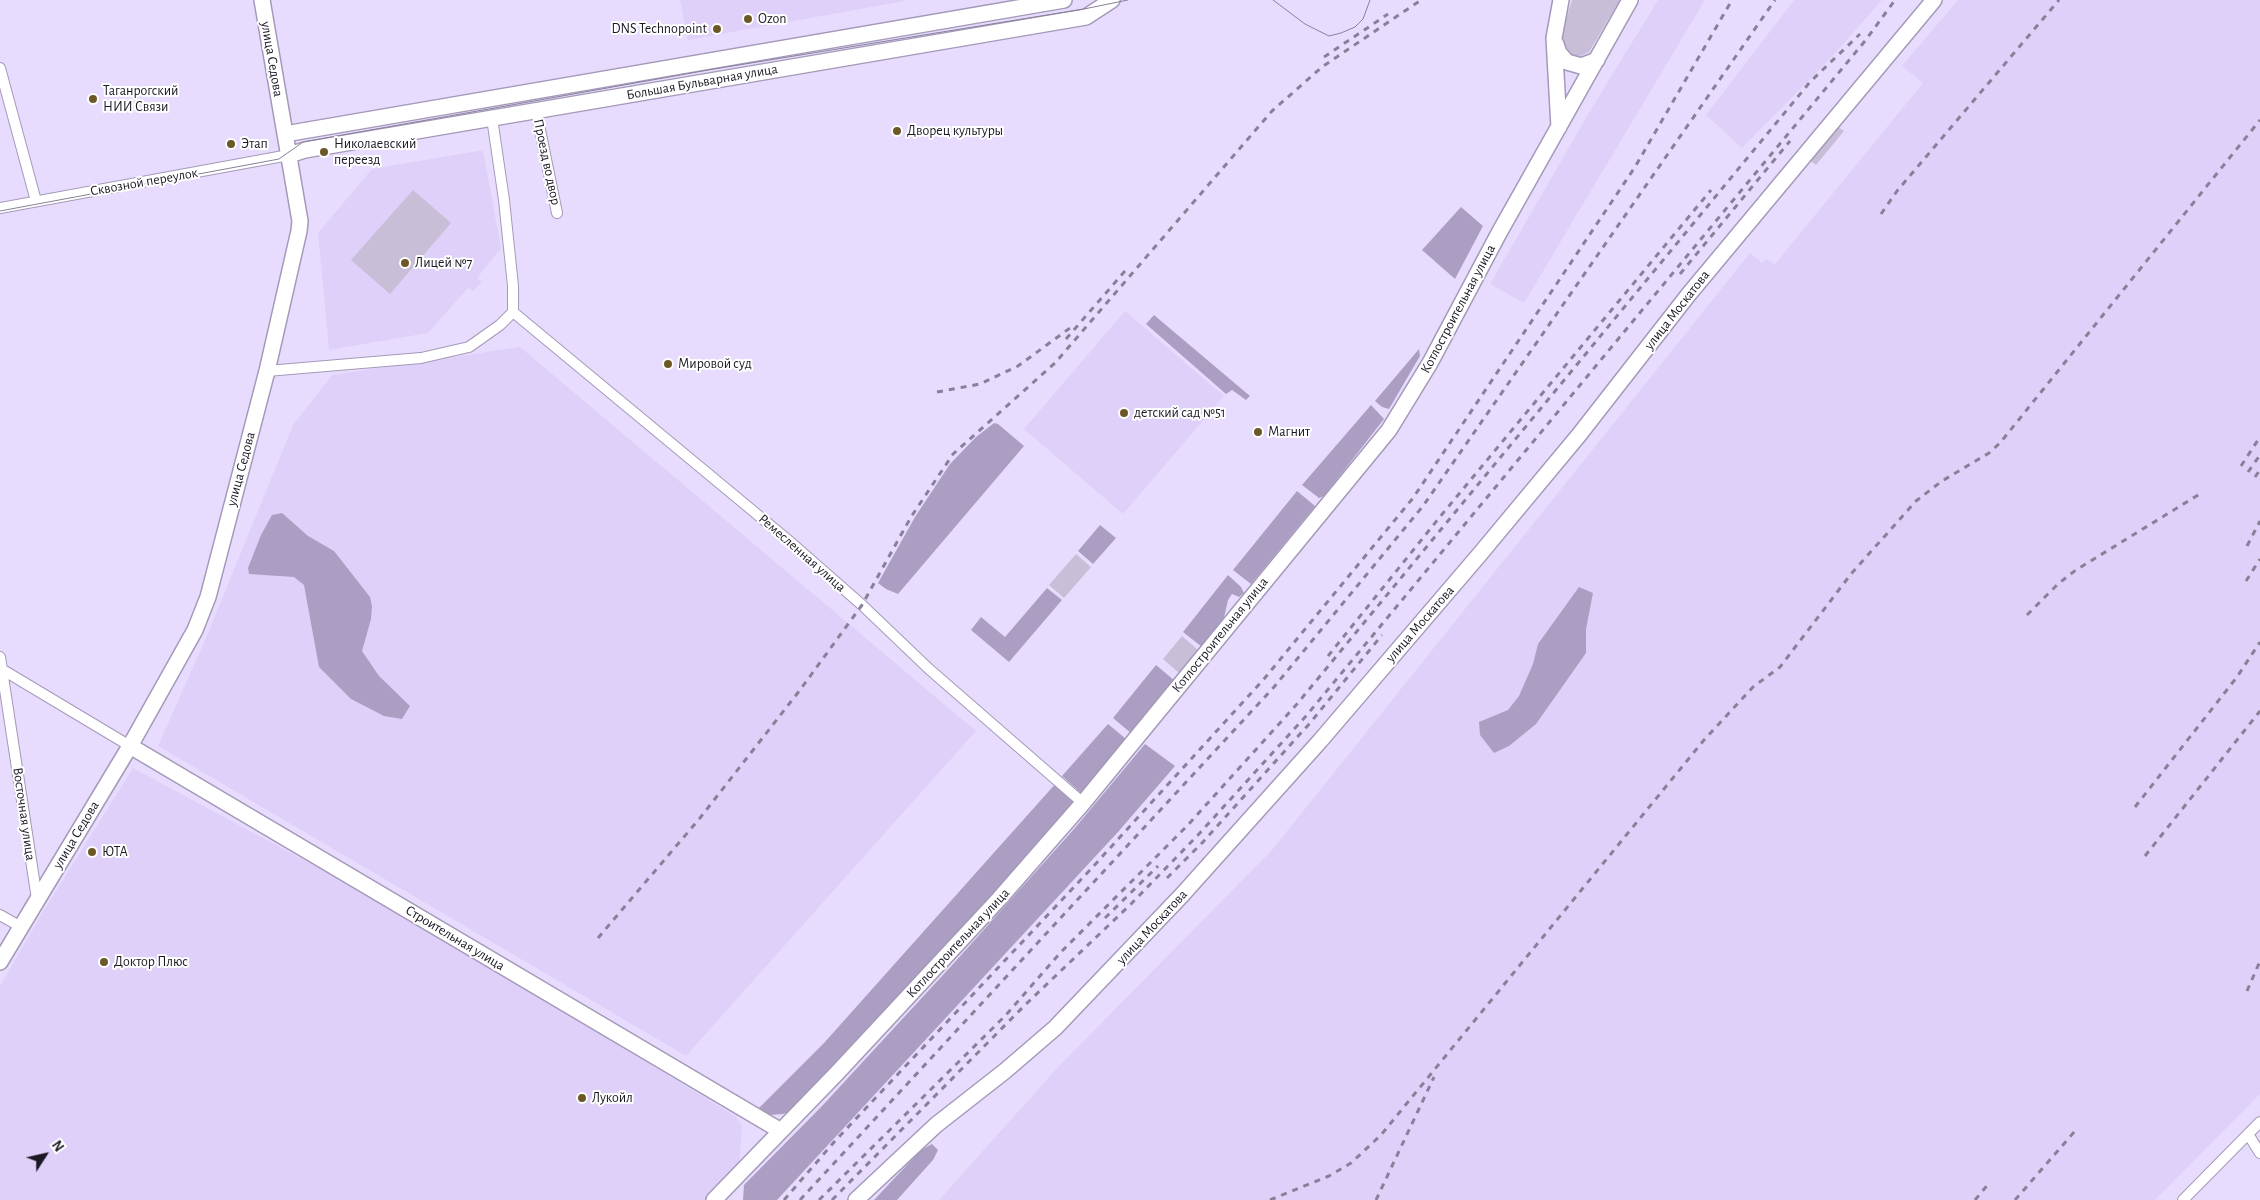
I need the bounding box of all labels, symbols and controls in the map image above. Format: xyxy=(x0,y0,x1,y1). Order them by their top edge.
place label: Ozon xyxy=(758,11,786,27)
marker: Ozon xyxy=(742,13,754,25)
street label: улица Седова xyxy=(257,20,287,98)
place label: DNS Technopoint xyxy=(611,21,707,37)
marker: DNS Technopoint xyxy=(711,23,723,35)
street label: Большая Бульварная улица xyxy=(625,60,779,104)
place label: Таганрогский НИИ Связи xyxy=(103,83,178,115)
marker: Таганрогский НИИ Связи xyxy=(87,93,99,105)
street label: Проезд во двор xyxy=(530,117,564,207)
place label: Дворец культуры xyxy=(907,123,1003,139)
marker: Дворец культуры xyxy=(891,125,903,137)
place label: Этап xyxy=(241,136,268,152)
place label: Николаевский переезд xyxy=(334,136,416,168)
marker: Этап xyxy=(225,138,237,150)
marker: Николаевский переезд xyxy=(318,146,330,158)
street label: Сквозной переулок xyxy=(89,164,199,200)
street label: Котлостроительная улица xyxy=(1417,242,1499,376)
place label: Лицей №7 xyxy=(415,255,472,271)
marker: Лицей №7 xyxy=(399,257,411,269)
street label: улица Москатова xyxy=(1641,267,1713,353)
place label: Мировой суд xyxy=(678,356,752,372)
marker: Мировой суд xyxy=(662,358,674,370)
place label: детский сад №51 xyxy=(1134,405,1226,421)
marker: детский сад №51 xyxy=(1118,407,1130,419)
place label: Магнит xyxy=(1268,424,1310,440)
marker: Магнит xyxy=(1252,426,1264,438)
street label: улица Седова xyxy=(223,430,259,508)
street label: Ремесленная улица xyxy=(755,510,849,596)
street label: Котлостроительная улица xyxy=(1168,574,1272,696)
street label: улица Москатова xyxy=(1382,582,1458,666)
street label: Восточная улица xyxy=(9,766,39,862)
street label: улица Седова xyxy=(49,798,103,872)
place label: ЮТА xyxy=(102,844,128,860)
marker: ЮТА xyxy=(86,846,98,858)
street label: Котлостроительная улица xyxy=(903,885,1013,1001)
street label: улица Москатова xyxy=(1113,886,1191,968)
street label: Строительная улица xyxy=(402,902,508,974)
place label: Доктор Плюс xyxy=(114,954,188,970)
marker: Доктор Плюс xyxy=(98,956,110,968)
place label: Лукойл xyxy=(592,1090,633,1106)
marker: Лукойл xyxy=(576,1092,588,1104)
north arrow xyxy=(20,1130,70,1180)
text: N xyxy=(49,1138,66,1154)

